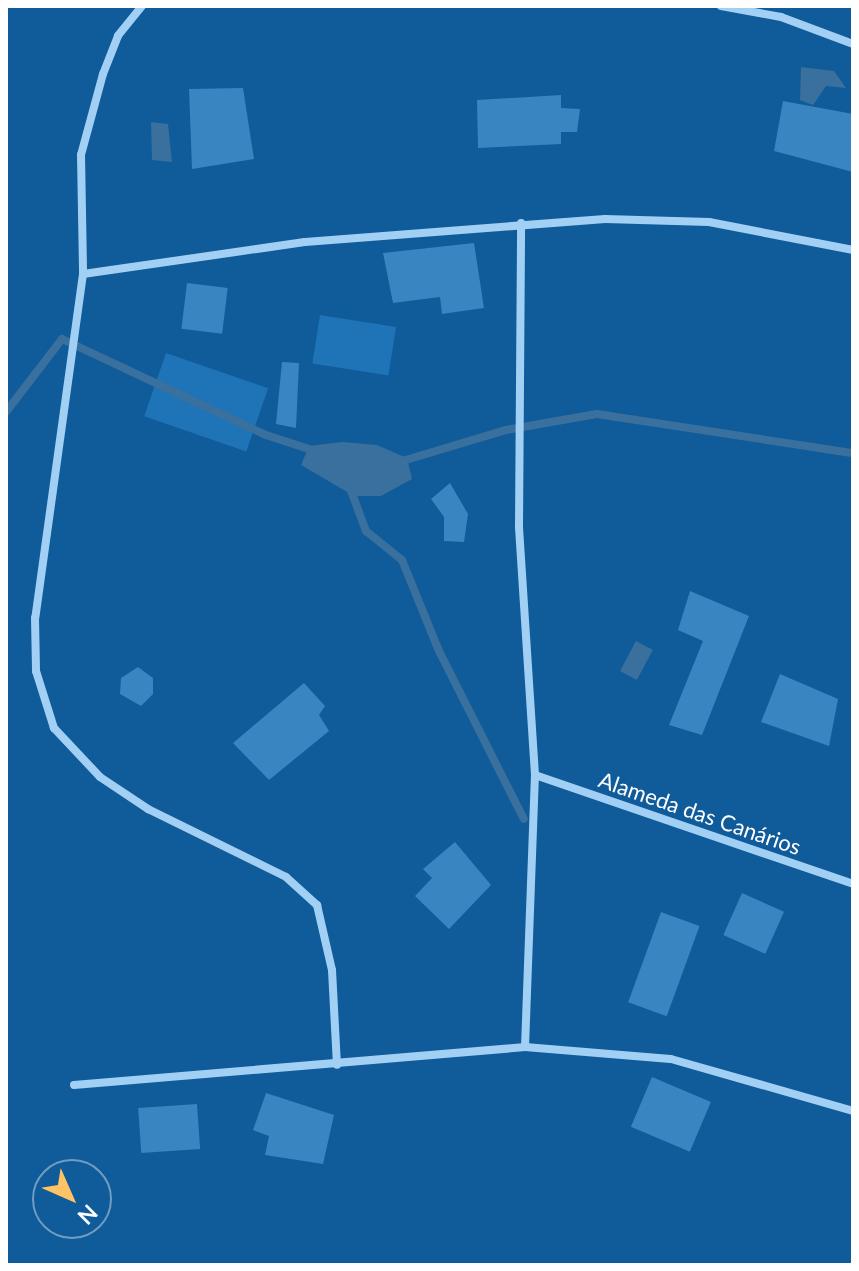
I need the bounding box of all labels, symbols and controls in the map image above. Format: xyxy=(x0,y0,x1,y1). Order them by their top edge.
street label: Alameda das Canários xyxy=(595,766,805,860)
north arrow xyxy=(32,1159,112,1239)
text: N xyxy=(72,1199,103,1230)

